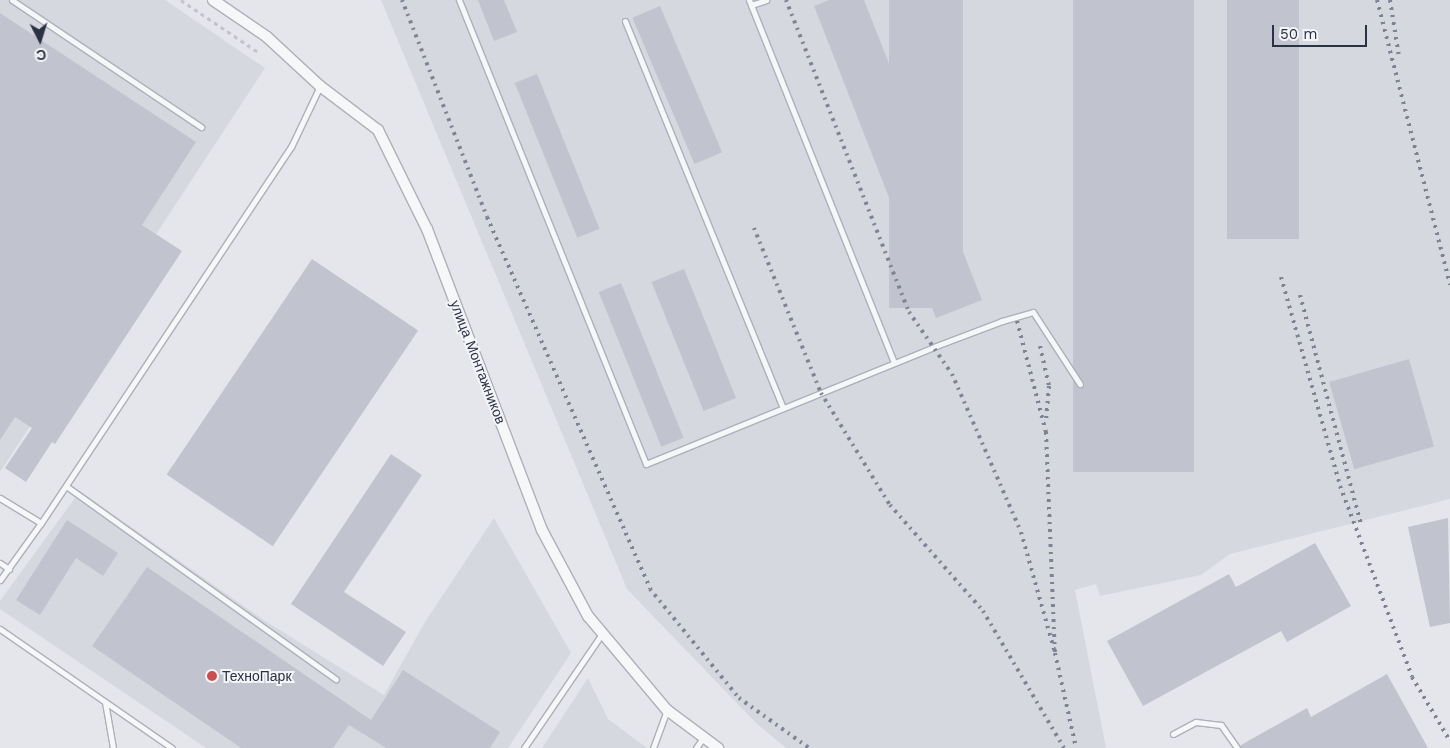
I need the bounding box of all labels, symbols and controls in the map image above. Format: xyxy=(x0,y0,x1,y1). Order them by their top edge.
north arrow xyxy=(15,15,65,65)
scale bar xyxy=(1275,15,1370,47)
text: 50 m xyxy=(1280,25,1317,43)
text: С xyxy=(36,47,47,63)
street label: улица Монтажников xyxy=(447,298,509,426)
place label: ТехноПарк xyxy=(222,668,292,684)
marker: ТехноПарк xyxy=(206,670,218,682)

